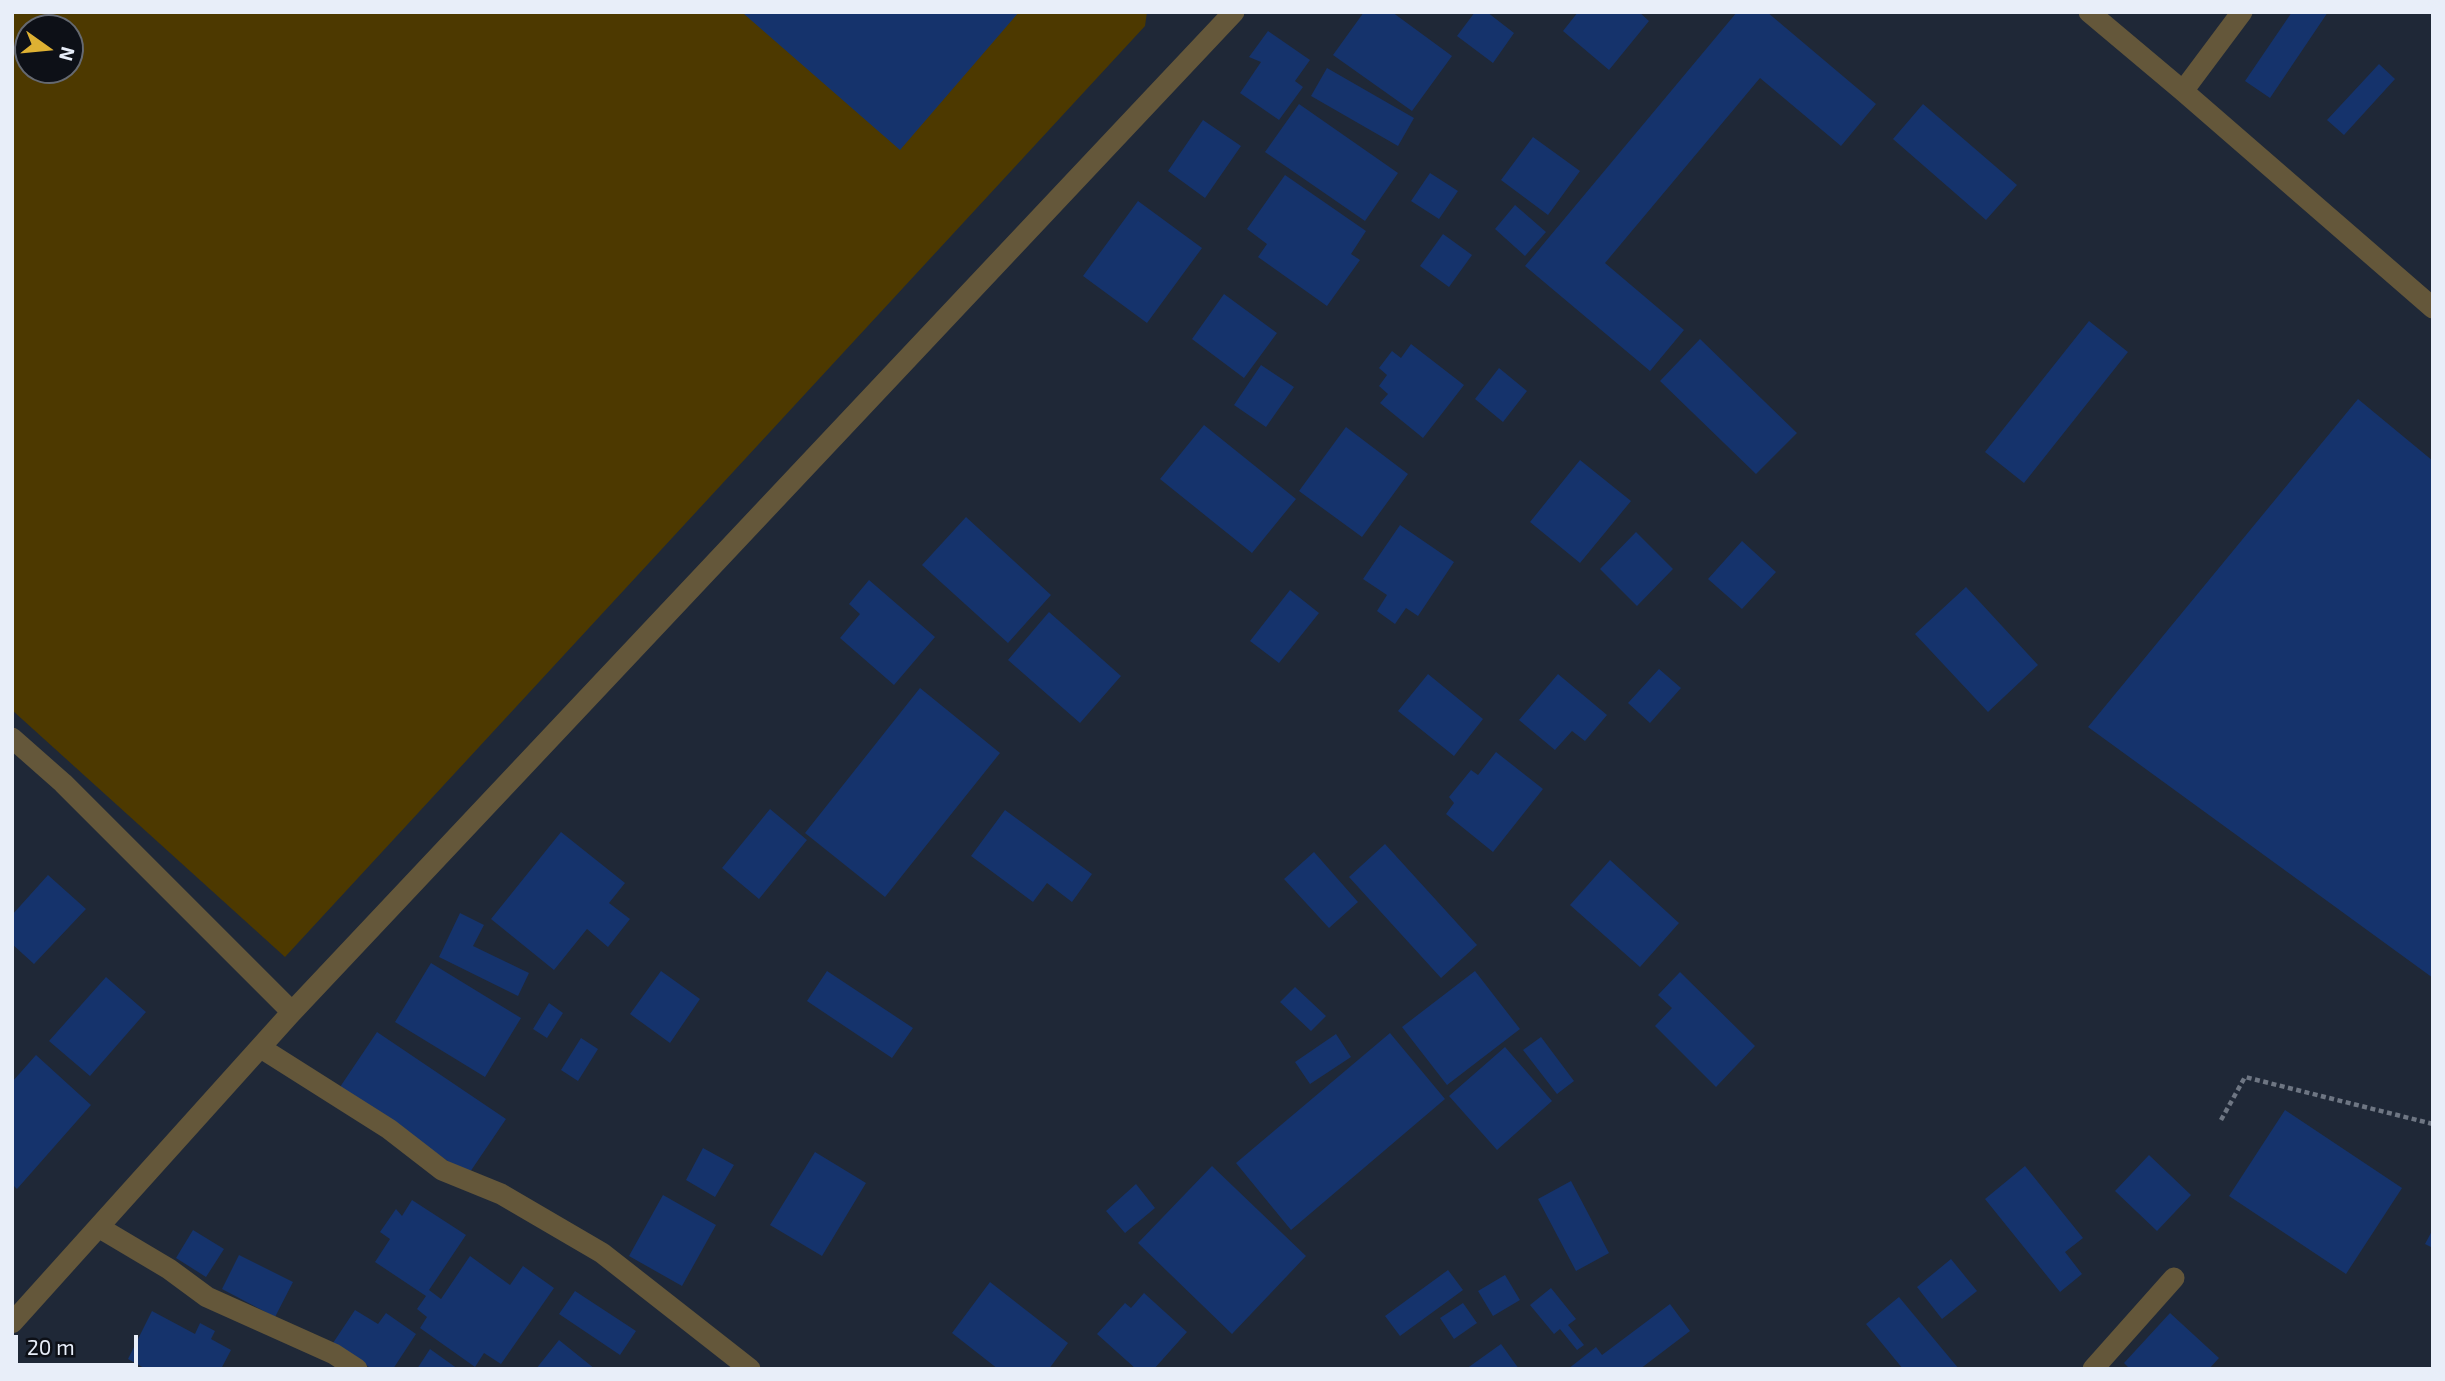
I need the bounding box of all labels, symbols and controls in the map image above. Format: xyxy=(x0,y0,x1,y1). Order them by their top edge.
north arrow xyxy=(14,14,84,84)
text: N xyxy=(55,44,81,64)
scale bar xyxy=(18,1322,142,1366)
text: 20 m xyxy=(27,1334,75,1359)

